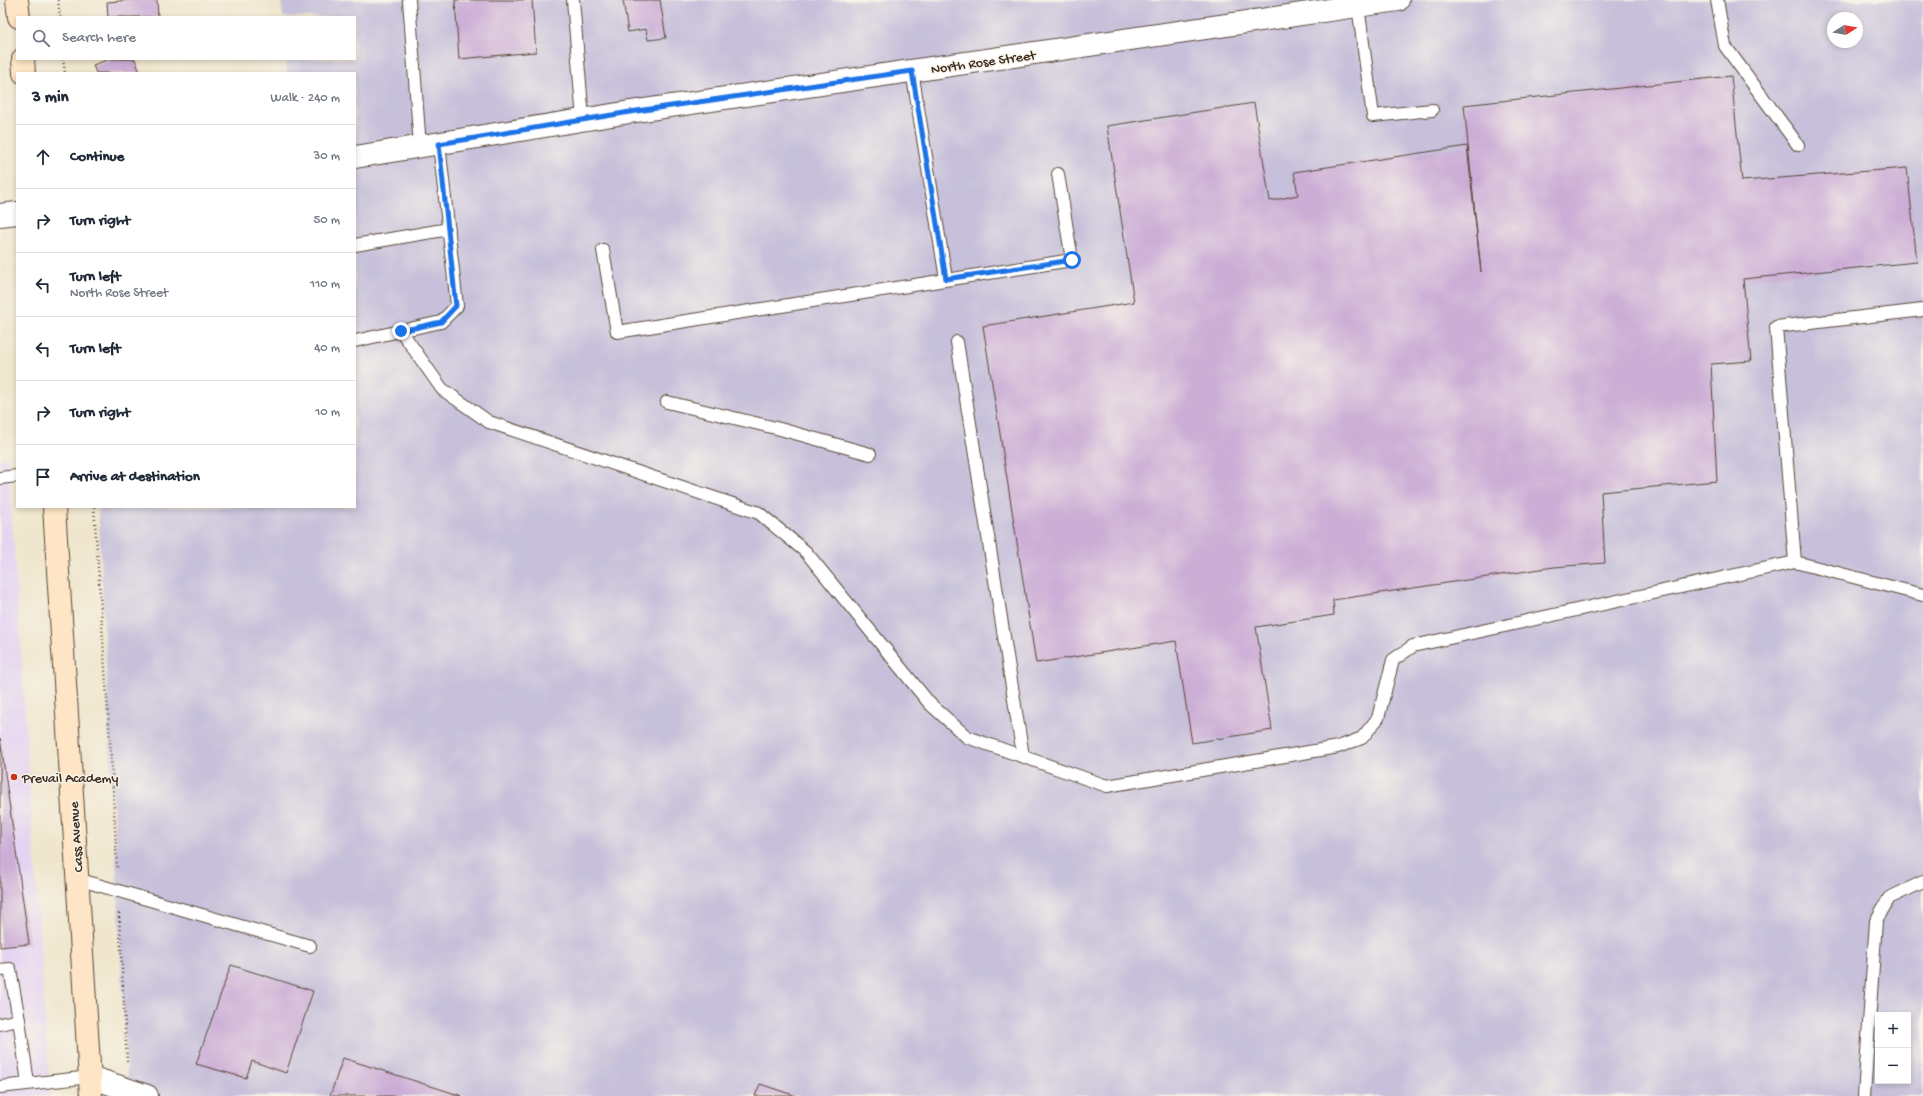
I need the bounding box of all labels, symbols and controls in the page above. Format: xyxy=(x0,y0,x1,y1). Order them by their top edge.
north arrow xyxy=(1827,12,1863,48)
search box xyxy=(16,16,356,60)
icon: search xyxy=(30,27,52,49)
text: Search here xyxy=(62,29,136,47)
street label: North Rose Street xyxy=(930,48,1038,79)
text: 3 min xyxy=(32,88,69,108)
text: Walk · 240 m xyxy=(271,91,340,106)
icon: ahead xyxy=(32,146,54,168)
text: Continue xyxy=(70,148,124,166)
text: 30 m xyxy=(314,149,340,164)
icon: right xyxy=(32,210,54,232)
text: Turn right xyxy=(70,212,130,230)
text: 50 m xyxy=(313,213,340,228)
route start xyxy=(1063,251,1081,269)
text: Turn left xyxy=(70,268,121,286)
icon: left xyxy=(32,274,54,296)
text: 110 m xyxy=(310,277,340,292)
text: North Rose Street xyxy=(70,286,168,301)
route end xyxy=(392,322,410,340)
icon: left xyxy=(32,338,54,360)
text: Turn left xyxy=(70,340,121,358)
text: 40 m xyxy=(314,341,340,356)
icon: right xyxy=(32,402,54,424)
text: Turn right xyxy=(70,404,130,422)
text: 10 m xyxy=(315,405,340,420)
icon: arrive xyxy=(32,466,54,488)
text: Arrive at destination xyxy=(70,468,200,486)
place label: Prevail Academy xyxy=(21,771,118,788)
marker: Prevail Academy xyxy=(9,772,19,782)
street label: Cass Avenue xyxy=(66,800,88,873)
map controls xyxy=(1875,1012,1911,1084)
button: + xyxy=(1875,1012,1911,1048)
button: − xyxy=(1875,1048,1911,1084)

